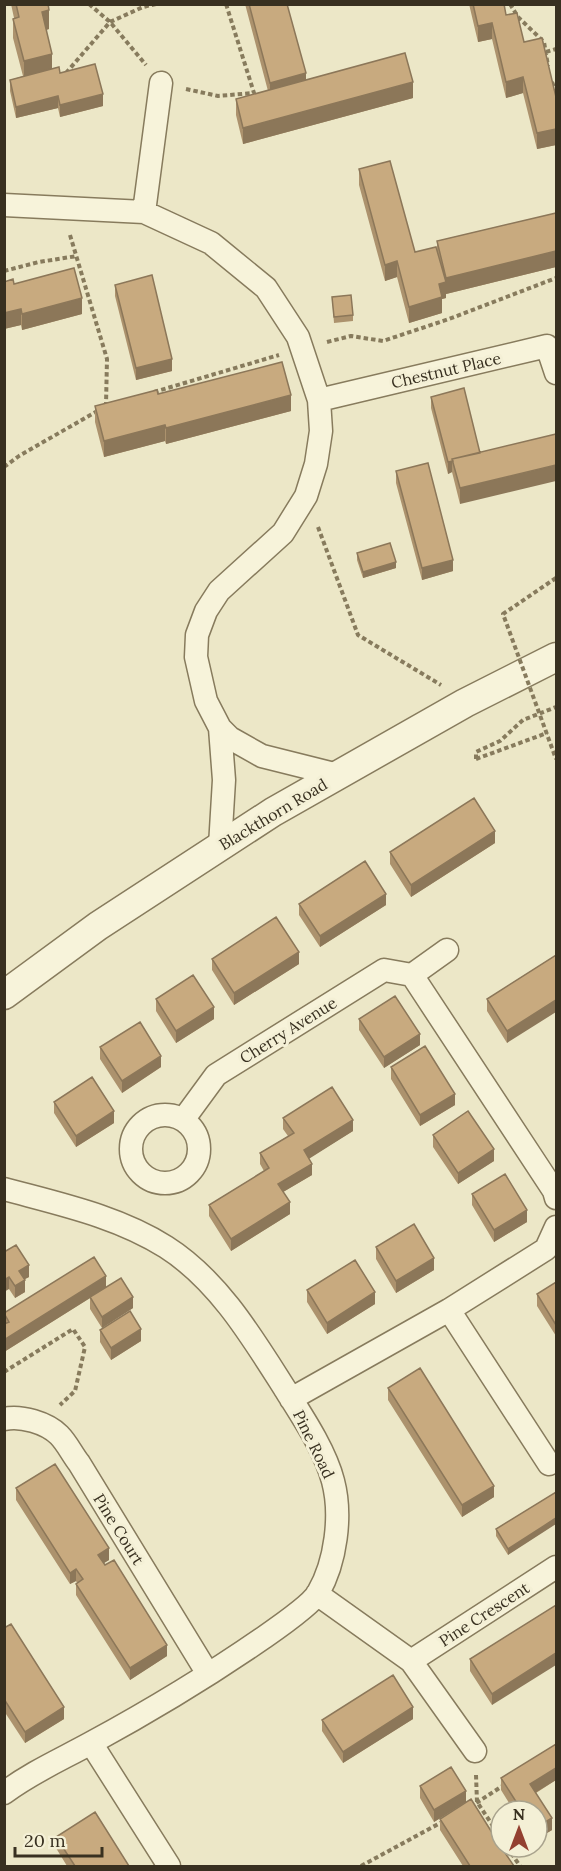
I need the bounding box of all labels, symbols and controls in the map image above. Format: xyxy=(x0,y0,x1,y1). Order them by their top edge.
street label: Chestnut Place xyxy=(389,348,503,392)
street label: Blackthorn Road xyxy=(215,774,331,854)
street label: Cherry Avenue xyxy=(236,992,340,1068)
street label: Pine Road xyxy=(289,1406,339,1482)
street label: Pine Court xyxy=(89,1490,149,1569)
street label: Pine Crescent xyxy=(435,1577,534,1651)
north arrow xyxy=(489,1799,549,1859)
text: N xyxy=(513,1804,525,1824)
scale bar xyxy=(15,1820,102,1858)
text: 20 m xyxy=(24,1829,66,1852)

